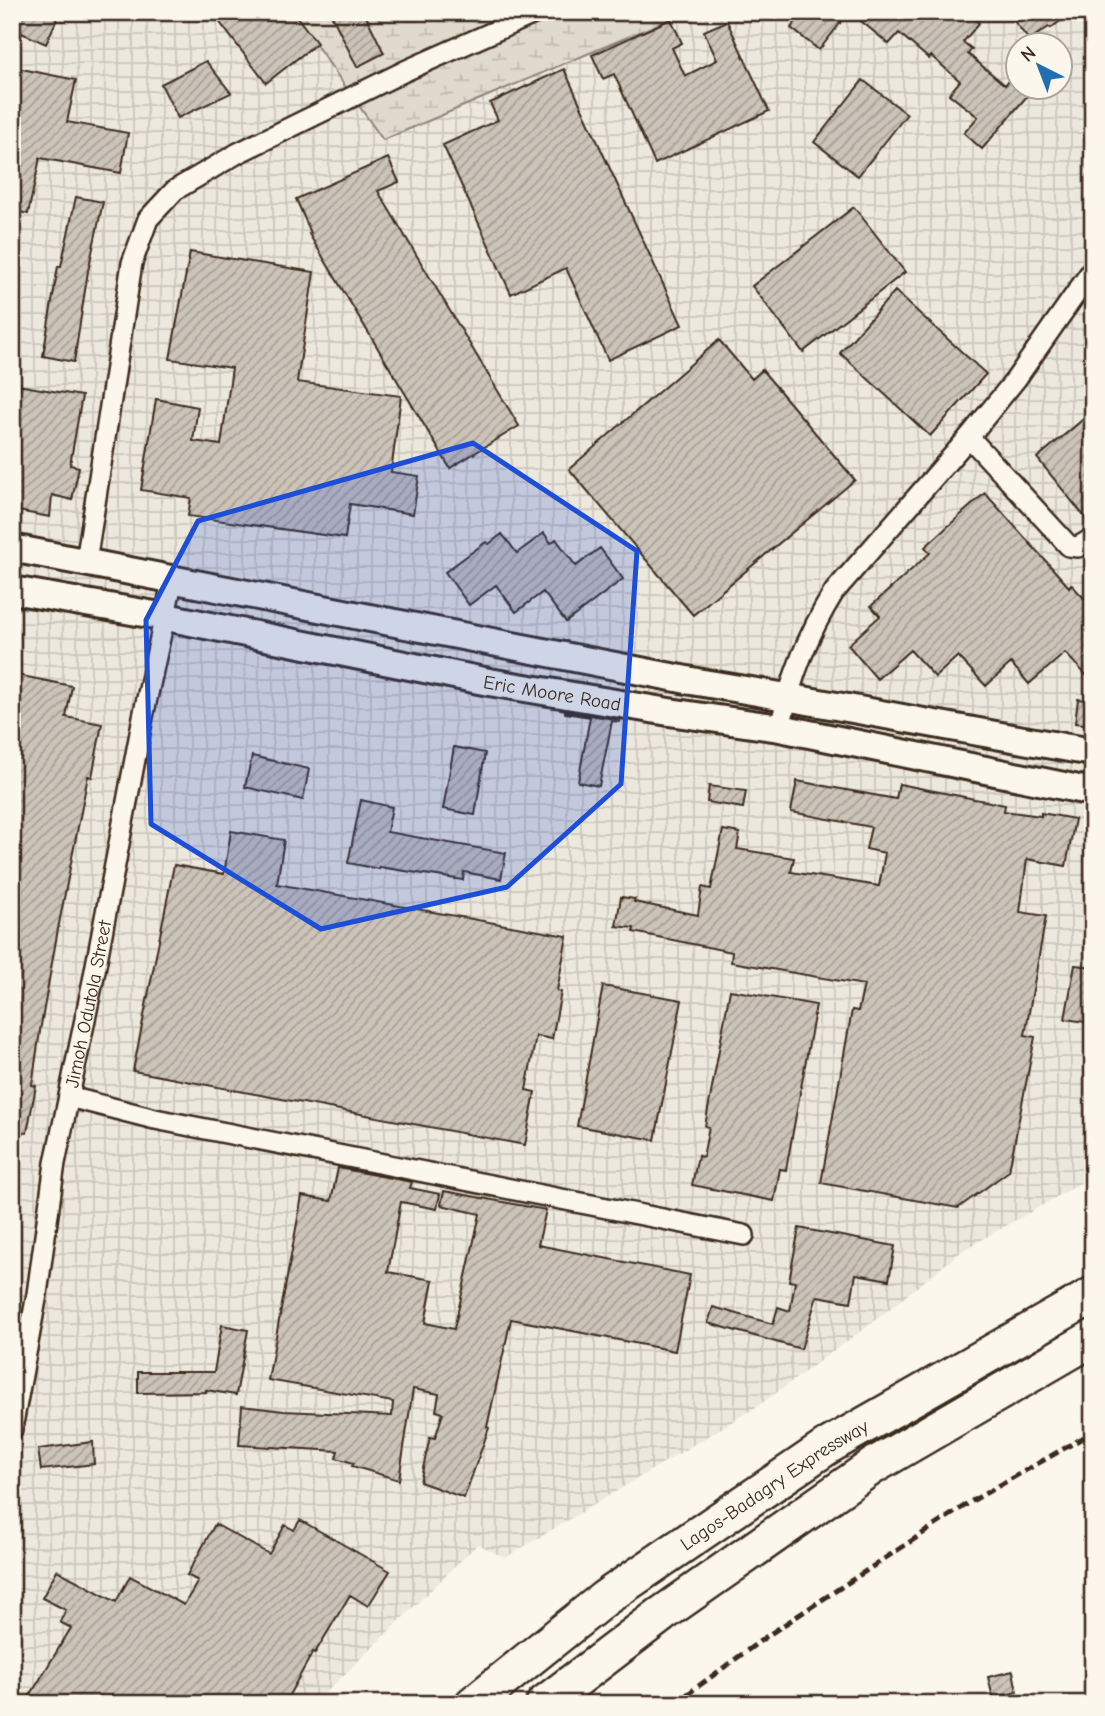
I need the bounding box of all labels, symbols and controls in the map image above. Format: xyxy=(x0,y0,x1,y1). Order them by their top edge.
north arrow xyxy=(1004,32,1074,102)
text: N xyxy=(1016,42,1040,66)
street label: Eric Moore Road xyxy=(482,671,623,716)
street label: Jimoh Odutola Street xyxy=(61,918,116,1090)
street label: Lagos-Badagry Expressway xyxy=(676,1415,873,1555)

